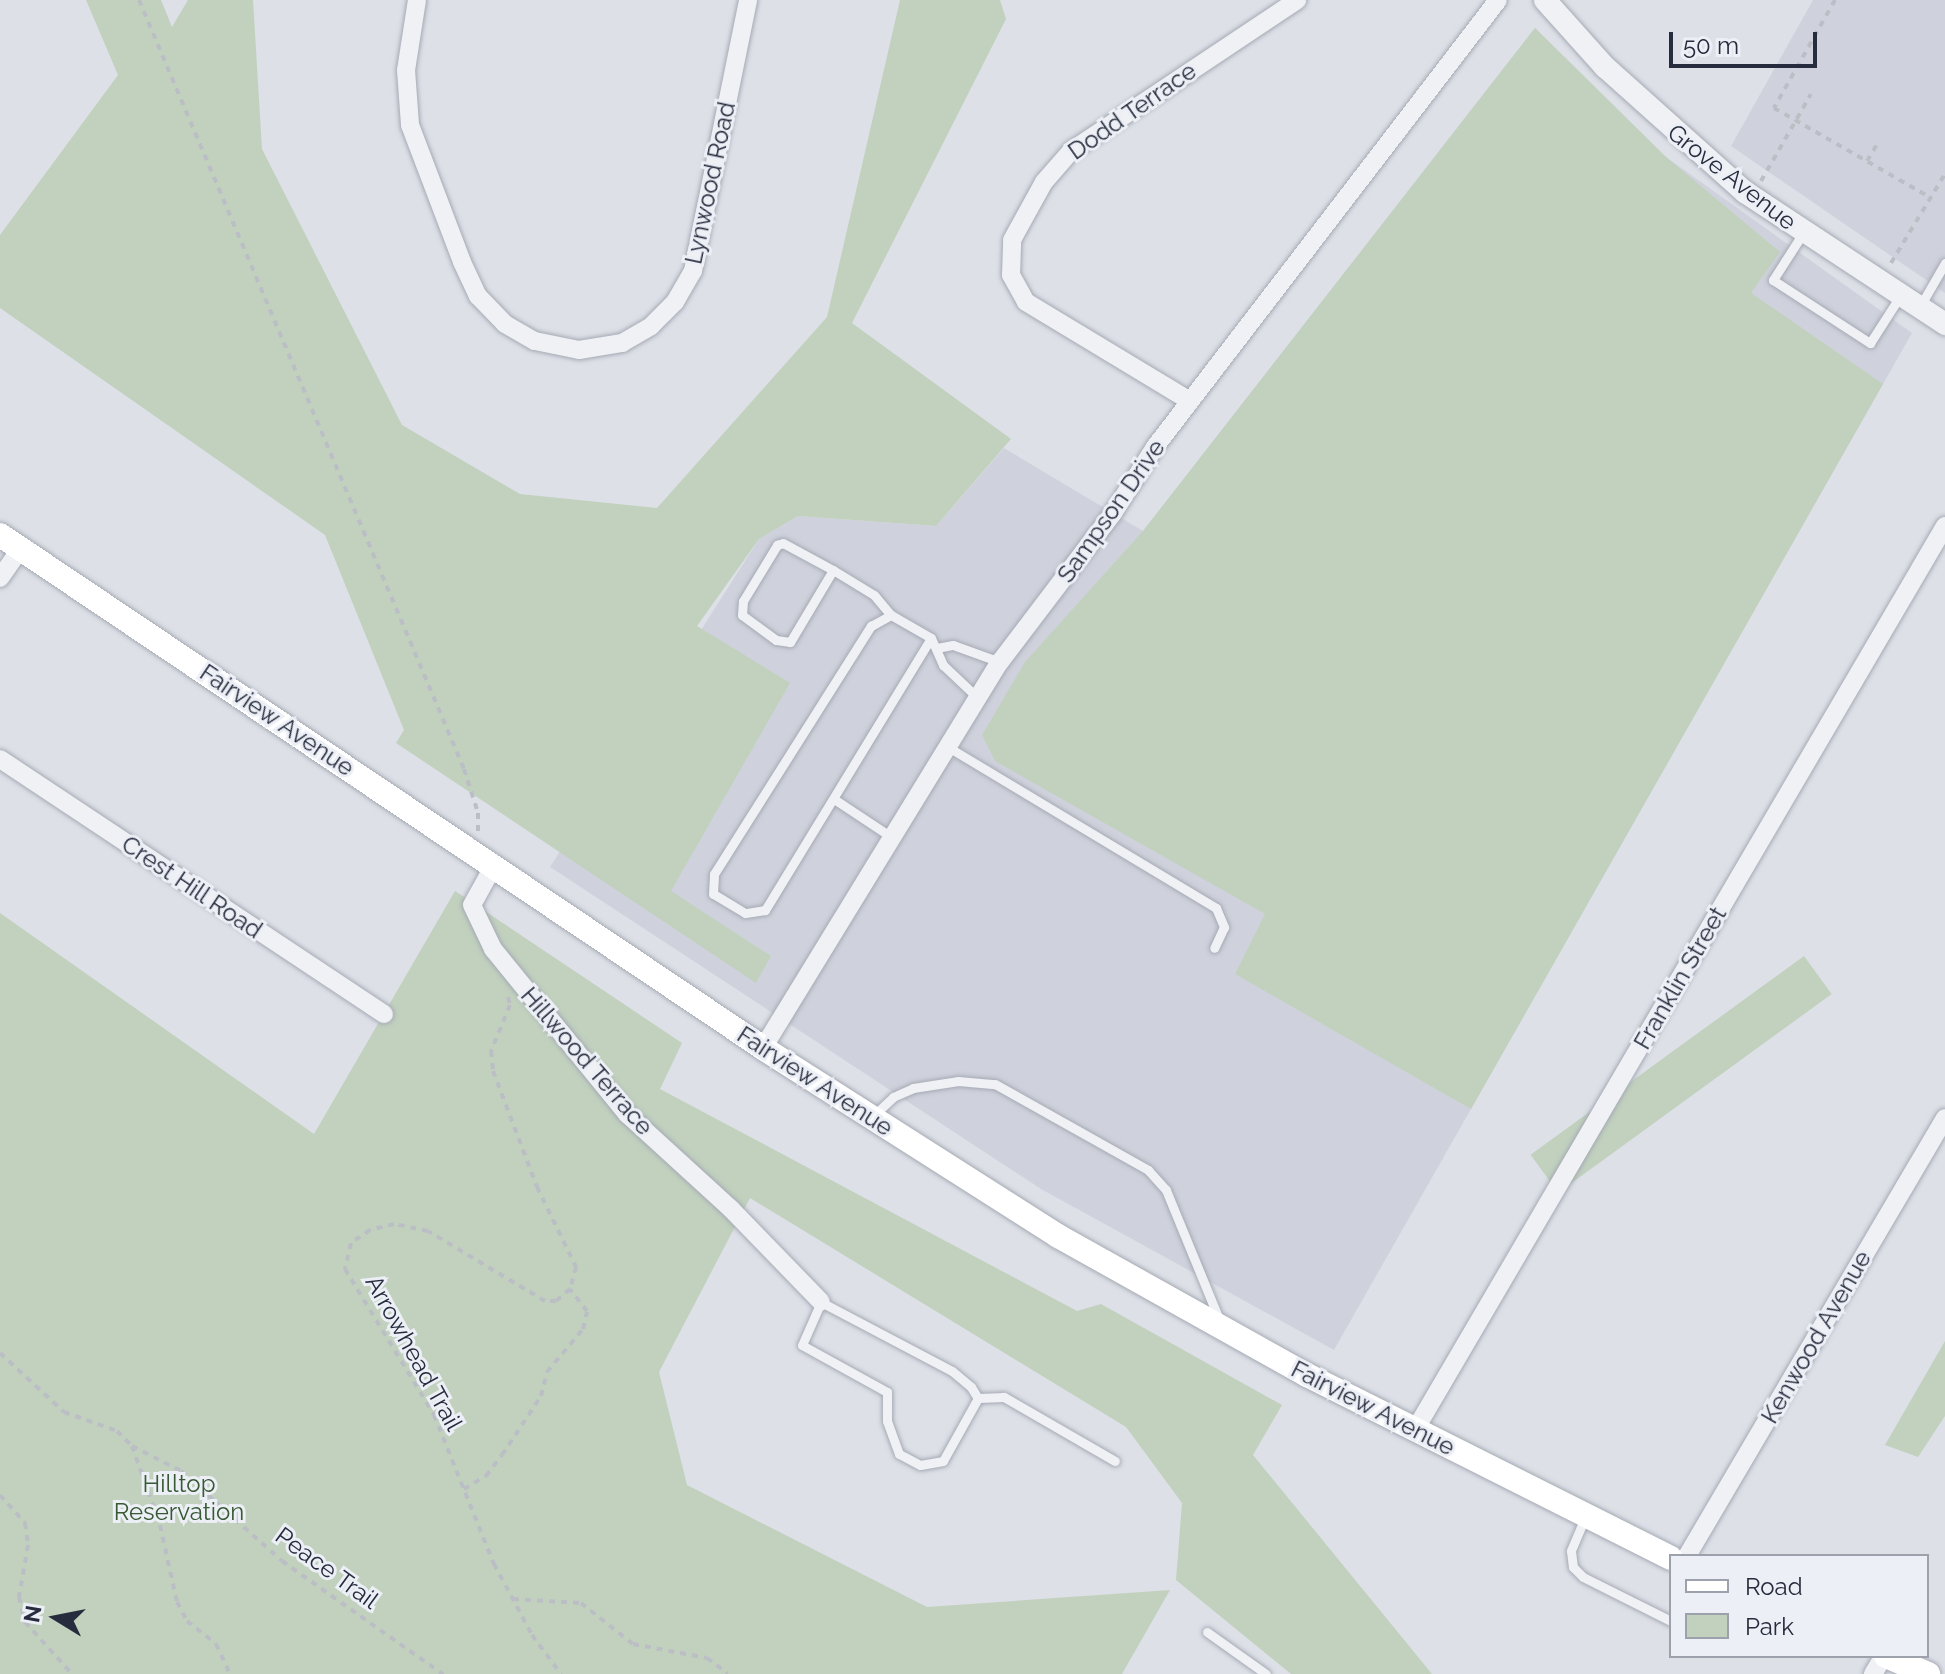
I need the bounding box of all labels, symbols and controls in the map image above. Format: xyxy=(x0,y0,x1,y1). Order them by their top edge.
scale bar xyxy=(1673,16,1821,66)
text: 50 m xyxy=(1683,31,1739,60)
street label: Dodd Terrace xyxy=(1062,56,1202,166)
street label: Lynwood Road xyxy=(679,99,741,267)
street label: Grove Avenue xyxy=(1662,118,1802,236)
street label: Sampson Drive xyxy=(1051,434,1171,588)
street label: Fairview Avenue xyxy=(194,657,360,783)
street label: Crest Hill Road xyxy=(116,829,268,945)
street label: Franklin Street xyxy=(1628,902,1732,1054)
street label: Hillwood Terrace xyxy=(515,981,659,1141)
street label: Fairview Avenue xyxy=(731,1020,899,1142)
street label: Kenwood Avenue xyxy=(1755,1245,1877,1429)
street label: Arrowhead Trail xyxy=(359,1270,469,1436)
street label: Fairview Avenue xyxy=(1286,1354,1460,1462)
park label: Hilltop Reservation xyxy=(114,1470,244,1526)
street label: Peace Trail xyxy=(270,1521,384,1615)
legend xyxy=(1669,1554,1929,1658)
text: Road xyxy=(1745,1572,1803,1601)
north arrow xyxy=(16,1578,96,1658)
text: N xyxy=(18,1603,47,1624)
text: Park xyxy=(1745,1612,1794,1641)

